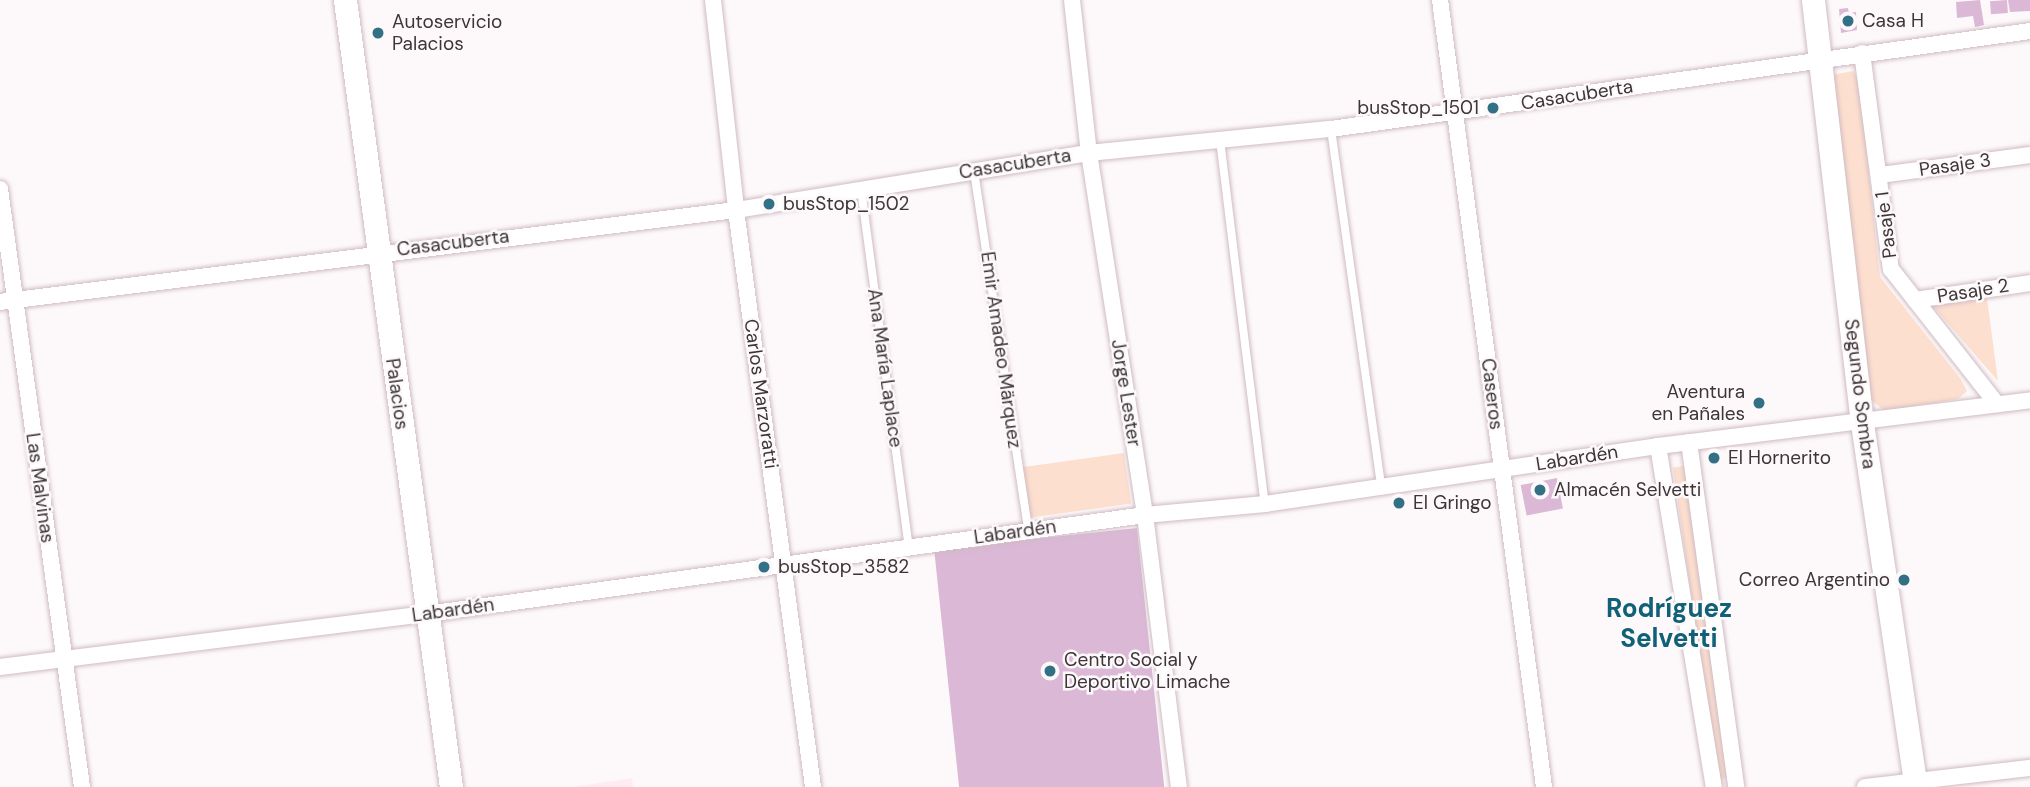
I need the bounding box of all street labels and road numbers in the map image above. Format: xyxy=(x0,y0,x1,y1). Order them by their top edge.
street label: Casacuberta xyxy=(1519,75,1635,115)
street label: Casacuberta xyxy=(957,144,1073,184)
street label: Pasaje 3 xyxy=(1918,149,1992,181)
street label: Pasaje 1 xyxy=(1871,190,1901,260)
street label: Casacuberta xyxy=(395,225,511,261)
street label: Emir Amadeo Märquez xyxy=(976,250,1026,450)
street label: Pasaje 2 xyxy=(1936,274,2010,308)
street label: Ana María Laplace xyxy=(863,287,907,449)
street label: Carlos Marzoratti xyxy=(739,318,783,470)
street label: Segundo Sombra xyxy=(1839,318,1881,470)
street label: Jorge Lester xyxy=(1106,338,1146,448)
street label: Palacios xyxy=(381,357,413,431)
street label: Caseros xyxy=(1476,357,1508,431)
street label: Las Malvinas xyxy=(21,432,59,544)
street label: Labardén xyxy=(1534,440,1620,476)
street label: Labardén xyxy=(972,515,1058,549)
street label: Labardén xyxy=(410,593,496,627)

